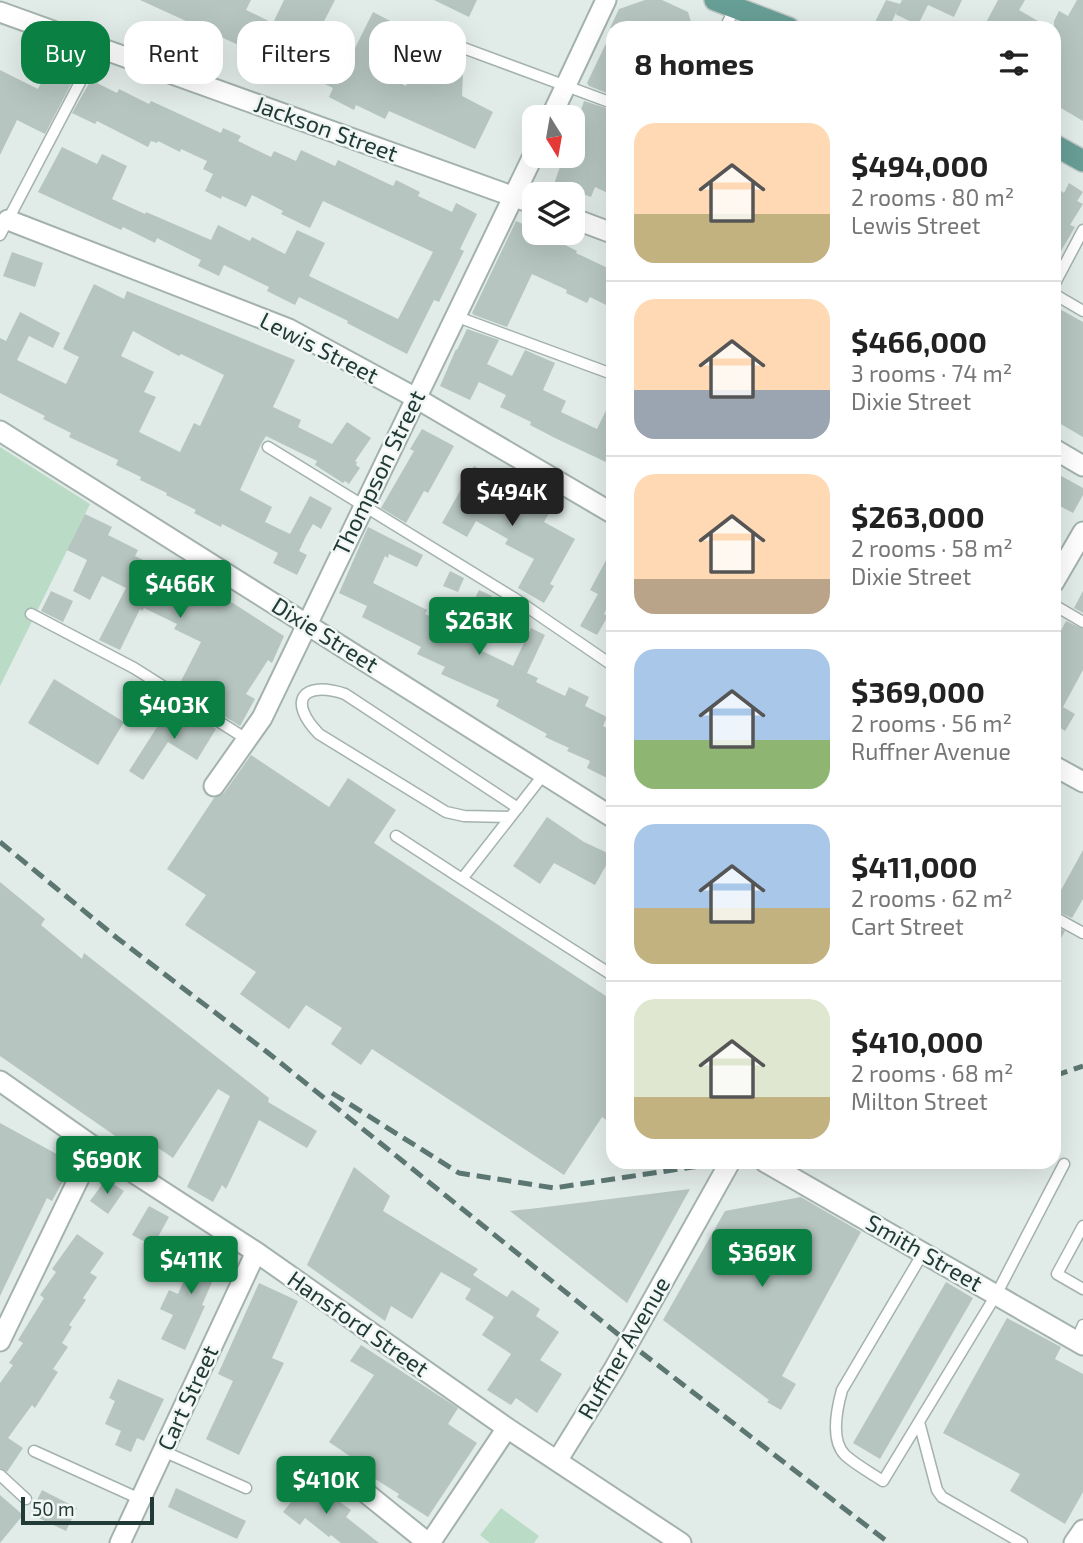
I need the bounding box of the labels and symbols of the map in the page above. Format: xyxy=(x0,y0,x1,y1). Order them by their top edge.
street label: Jackson Street xyxy=(251,89,402,167)
north arrow xyxy=(522,105,584,168)
street label: Lewis Street xyxy=(255,305,384,389)
street label: Thompson Street xyxy=(326,385,430,560)
pin: $494K xyxy=(463,468,561,528)
pin: $466K xyxy=(131,560,229,620)
street label: Dixie Street xyxy=(267,590,384,678)
pin: $263K xyxy=(430,598,528,657)
pin: $403K xyxy=(125,682,223,741)
pin: $690K xyxy=(58,1136,156,1196)
street label: Smith Street xyxy=(861,1208,988,1297)
pin: $369K xyxy=(713,1230,811,1289)
pin: $411K xyxy=(142,1236,240,1296)
street label: Hansford Street xyxy=(283,1264,435,1382)
street label: Ruffner Avenue xyxy=(571,1271,675,1424)
street label: Cart Street xyxy=(151,1340,224,1455)
pin: $410K xyxy=(277,1456,375,1516)
scale bar xyxy=(21,1494,154,1526)

